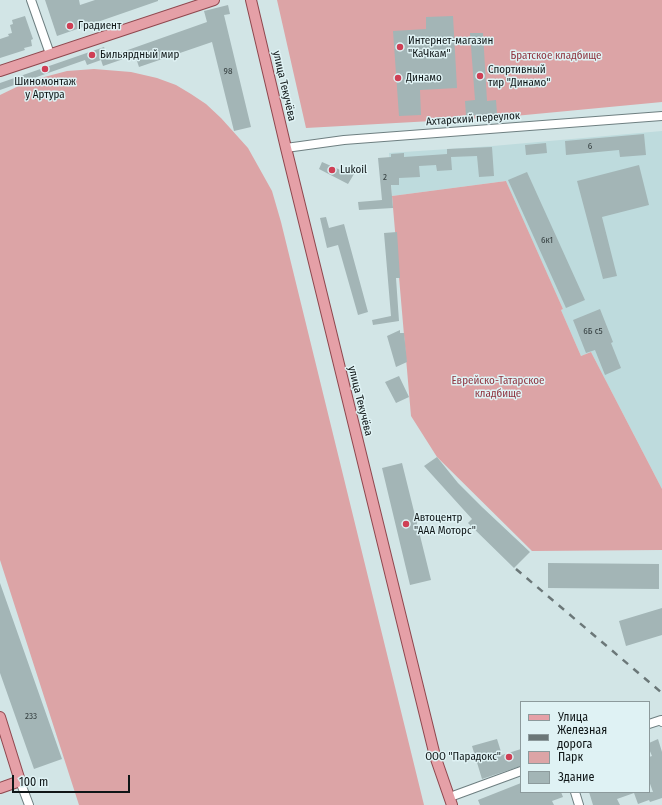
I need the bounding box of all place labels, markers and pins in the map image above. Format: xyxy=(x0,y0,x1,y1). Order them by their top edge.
place label: Градиент xyxy=(78,19,121,33)
marker: Градиент xyxy=(65,21,75,31)
place label: Интернет-магазин "КаЧкам" xyxy=(408,34,493,60)
marker: Интернет-магазин "КаЧкам" xyxy=(395,42,405,52)
place label: Бильярдный мир xyxy=(100,48,179,62)
marker: Бильярдный мир xyxy=(87,50,97,60)
place label: Спортивный тир "Динамо" xyxy=(488,63,550,89)
marker: Шиномонтаж у Артура xyxy=(40,64,50,74)
place label: Динамо xyxy=(406,71,442,85)
marker: Спортивный тир "Динамо" xyxy=(475,71,485,81)
marker: Динамо xyxy=(393,73,403,83)
place label: Шиномонтаж у Артура xyxy=(14,75,76,101)
place label: Lukoil xyxy=(340,163,367,177)
marker: Lukoil xyxy=(327,165,337,175)
place label: Автоцентр "ААА Моторс" xyxy=(414,511,476,537)
marker: Автоцентр "ААА Моторс" xyxy=(401,519,411,529)
place label: ООО "Парадокс" xyxy=(425,750,501,764)
marker: ООО "Парадокс" xyxy=(504,752,514,762)

